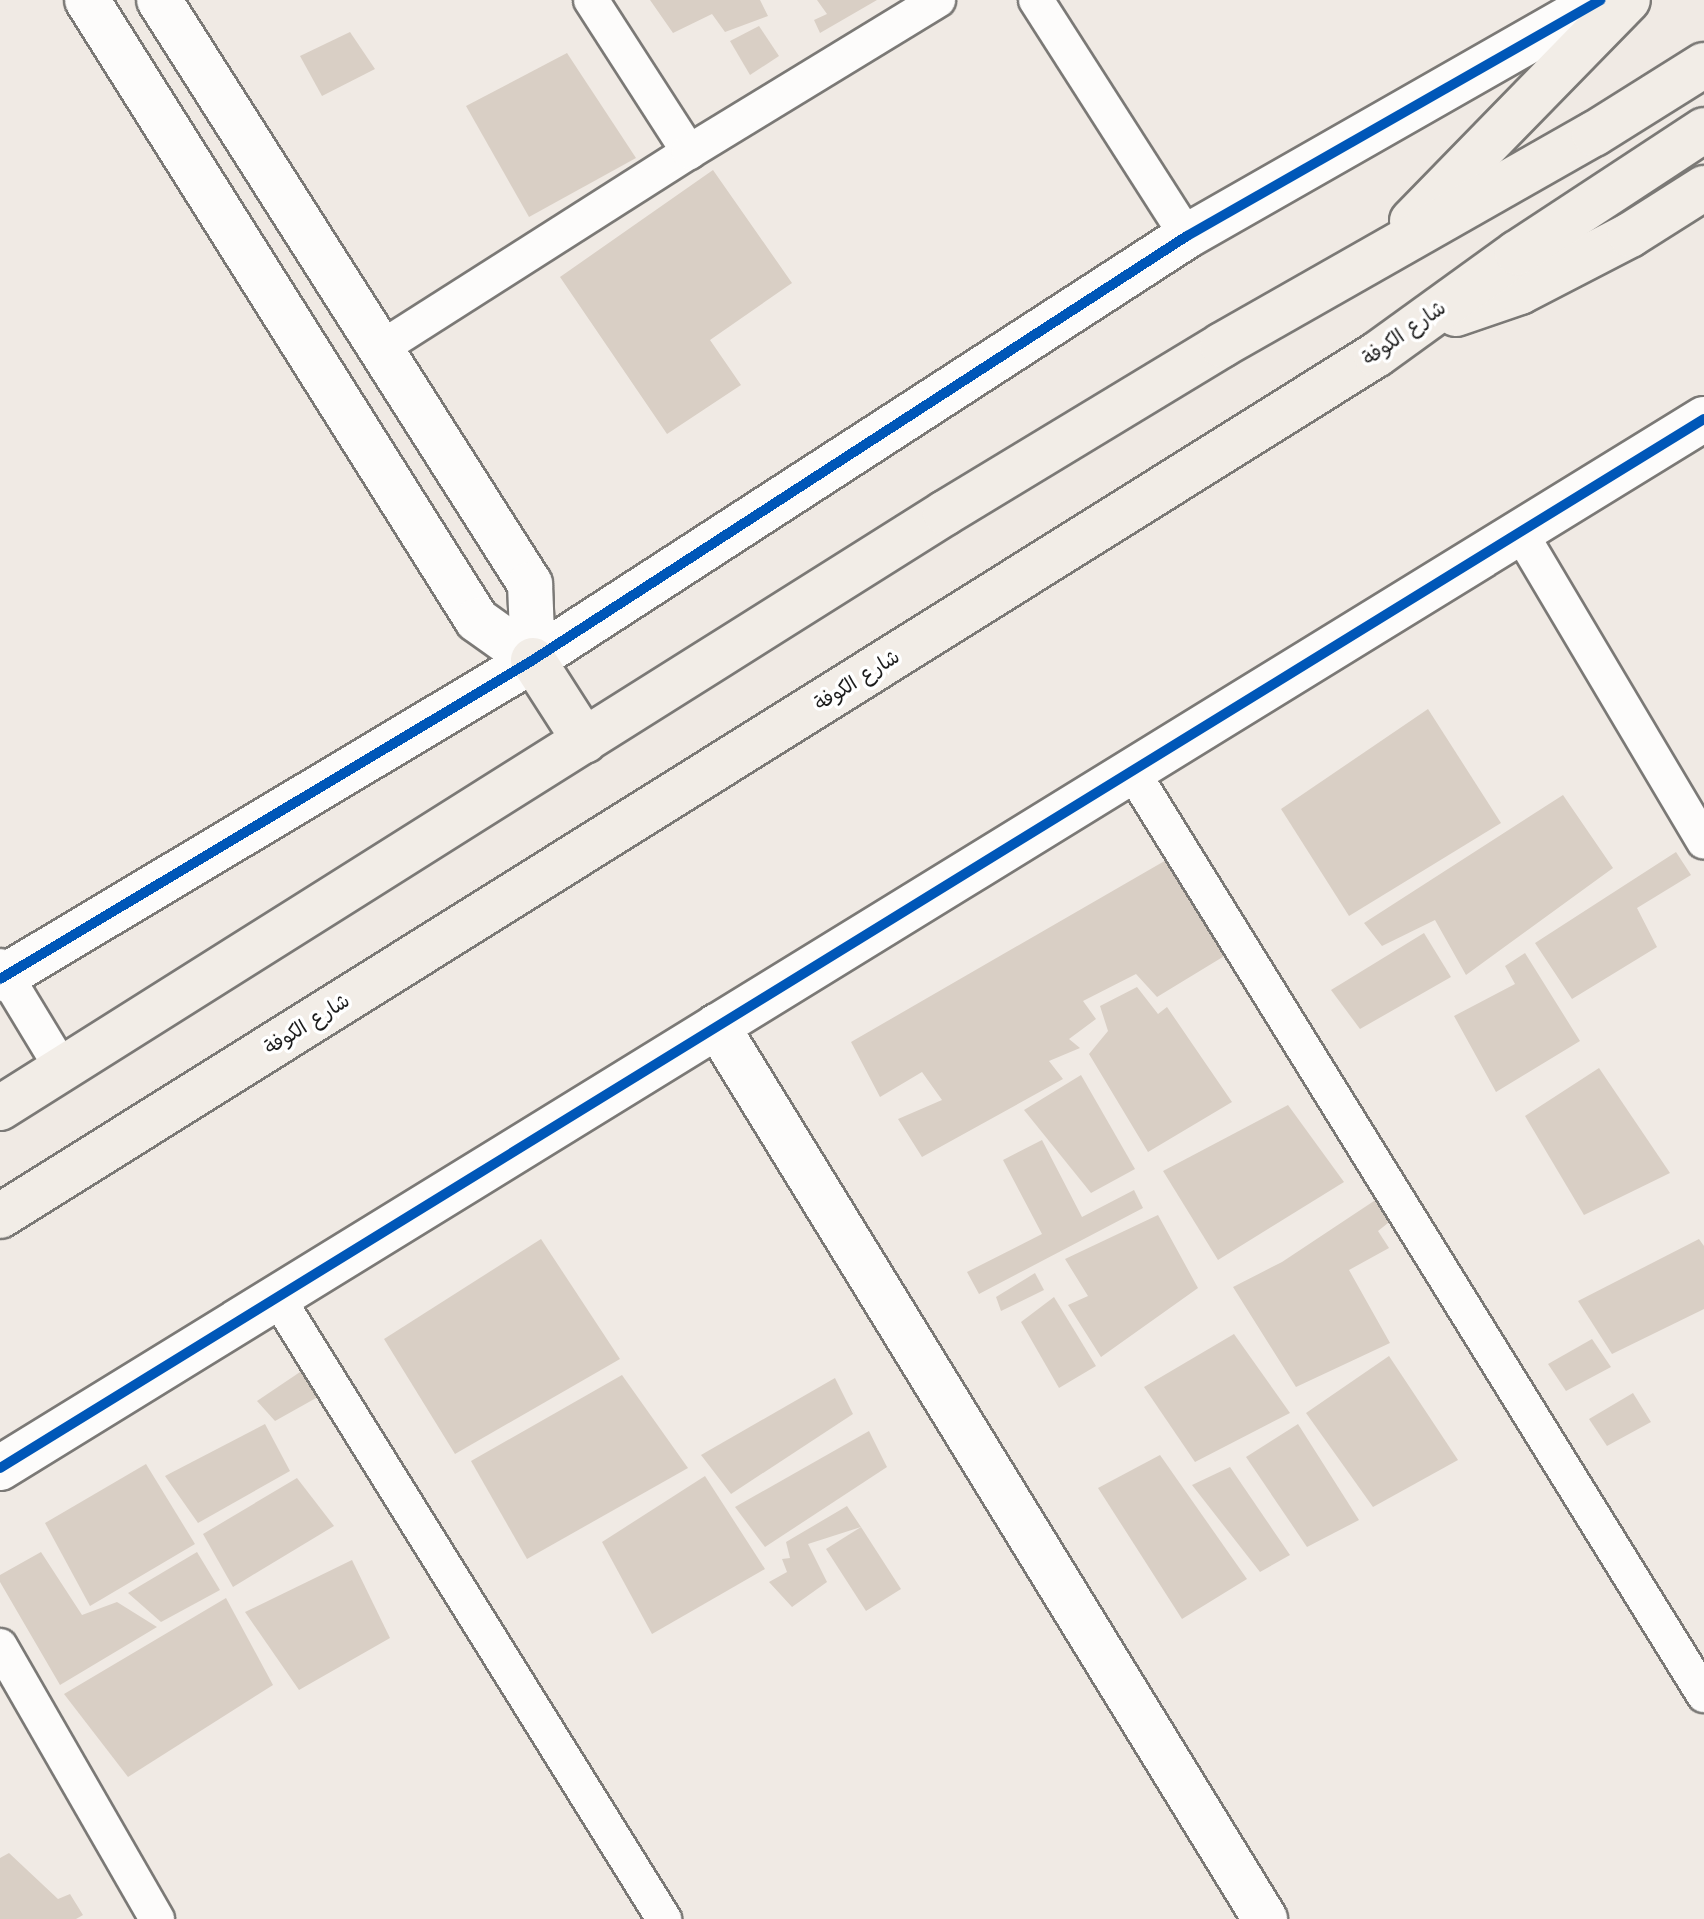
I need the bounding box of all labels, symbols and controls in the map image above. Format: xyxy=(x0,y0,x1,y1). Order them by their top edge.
street label: شارع الكوفة xyxy=(1358,296,1450,370)
street label: شارع الكوفة xyxy=(810,644,904,716)
street label: شارع الكوفة xyxy=(260,988,354,1060)

